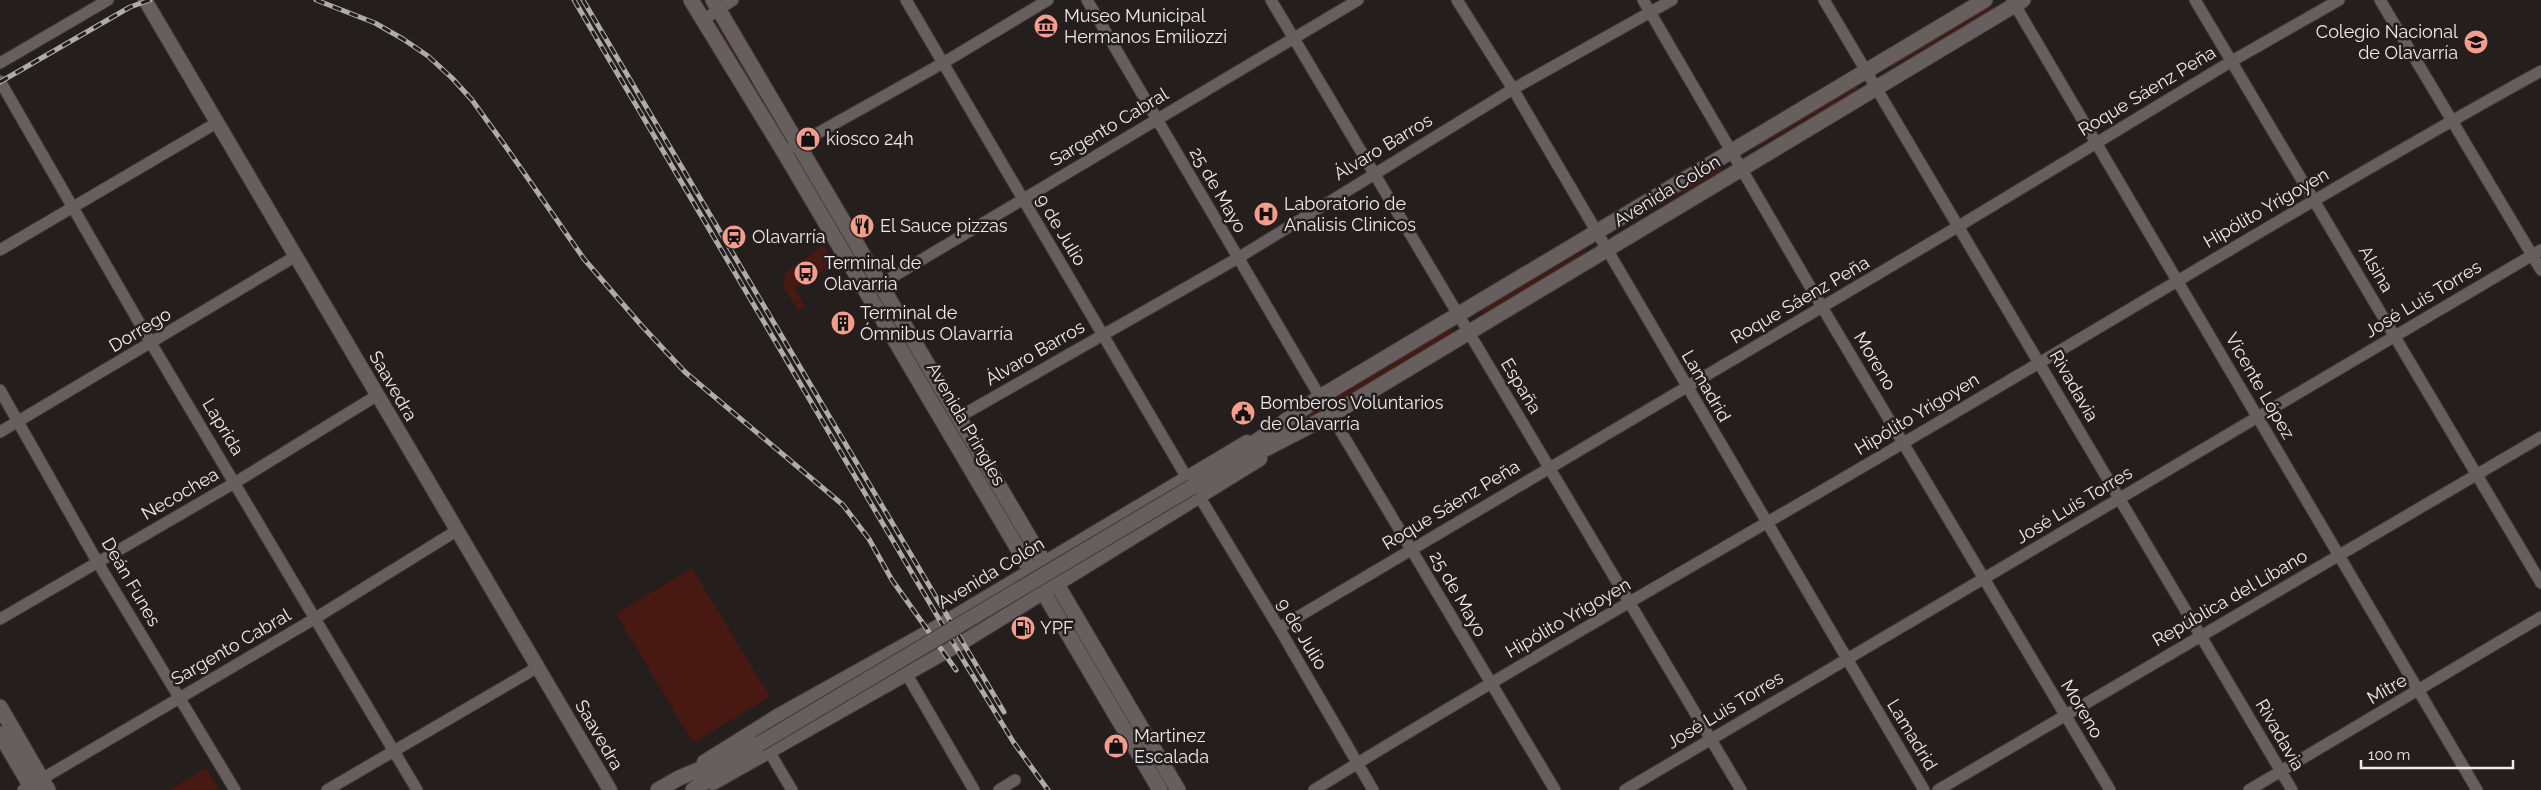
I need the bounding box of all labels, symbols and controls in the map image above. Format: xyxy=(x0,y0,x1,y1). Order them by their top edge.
place label: Museo Municipal Hermanos Emiliozzi xyxy=(1064,5,1227,47)
museum icon: Museo Municipal Hermanos Emiliozzi xyxy=(1033,13,1059,39)
place label: Colegio Nacional de Olavarría xyxy=(2316,21,2458,63)
school or university icon: Colegio Nacional de Olavarría xyxy=(2463,29,2489,55)
street label: Roque Sáenz Peña xyxy=(2074,41,2219,140)
street label: Sargento Cabral xyxy=(1046,83,1172,170)
street label: Álvaro Barros xyxy=(1329,108,1436,184)
shop icon: kiosco 24h xyxy=(795,126,821,152)
place label: kiosco 24h xyxy=(826,128,914,149)
street label: 25 de Mayo xyxy=(1185,143,1252,237)
street label: Avenida Colón xyxy=(1610,151,1724,231)
street label: Hipólito Yrigoyen xyxy=(2199,163,2332,252)
street label: 9 de Julio xyxy=(1032,190,1091,270)
place label: Laboratorio de Analisis Clinicos xyxy=(1284,193,1416,235)
hospital icon: Laboratorio de Analisis Clinicos xyxy=(1253,201,1279,227)
restaurant icon: El Sauce pizzas xyxy=(849,213,875,239)
place label: El Sauce pizzas xyxy=(880,215,1008,236)
station icon: Olavarría xyxy=(721,224,747,250)
place label: Olavarría xyxy=(752,226,825,247)
street label: Alsina xyxy=(2355,242,2398,296)
street label: Roque Sáenz Peña xyxy=(1727,251,1873,348)
place label: Terminal de Olavarria xyxy=(824,252,922,294)
street label: José Luis Torres xyxy=(2361,255,2485,342)
bus stop icon: Terminal de Olavarria xyxy=(793,260,819,286)
place label: Terminal de Ómnibus Olavarría xyxy=(860,302,1013,344)
street label: Dorrego xyxy=(105,303,175,356)
building icon: Terminal de Ómnibus Olavarría xyxy=(830,310,856,336)
street label: Álvaro Barros xyxy=(981,315,1088,389)
street label: Moreno xyxy=(1850,328,1901,394)
street label: Vicente López xyxy=(2222,329,2299,443)
street label: Lamadrid xyxy=(1678,346,1735,425)
street label: Rivadavia xyxy=(2046,346,2103,425)
street label: Saavedra xyxy=(365,347,422,425)
street label: España xyxy=(1497,354,1546,417)
street label: Avenida Pringles xyxy=(923,358,1010,489)
street label: Hipólito Yrigoyen xyxy=(1851,368,1983,459)
place label: Bomberos Voluntarios de Olavarría xyxy=(1260,392,1444,434)
street label: Laprida xyxy=(198,394,249,459)
public building icon: Bomberos Voluntarios de Olavarría xyxy=(1230,400,1256,426)
street label: Roque Sáenz Peña xyxy=(1378,455,1523,554)
street label: José Luis Torres xyxy=(2012,461,2136,548)
street label: Necochea xyxy=(137,463,222,524)
street label: Avenida Colón xyxy=(934,533,1048,613)
street label: Deán Funes xyxy=(98,534,165,630)
street label: República del Líbano xyxy=(2149,545,2311,650)
street label: 25 de Mayo xyxy=(1425,547,1492,641)
street label: Hipólito Yrigoyen xyxy=(1501,573,1634,662)
street label: 9 de Julio xyxy=(1273,594,1332,674)
street label: Sargento Cabral xyxy=(167,604,294,689)
fuel station icon: YPF xyxy=(1010,615,1036,641)
place label: YPF xyxy=(1040,617,1074,638)
street label: José Luis Torres xyxy=(1663,666,1787,753)
street label: Mitre xyxy=(2363,669,2411,708)
street label: Moreno xyxy=(2057,676,2108,742)
street label: Lamadrid xyxy=(1883,695,1942,774)
street label: Rivadavia xyxy=(2252,695,2309,774)
street label: Saavedra xyxy=(571,696,628,774)
place label: Martinez Escalada xyxy=(1134,725,1209,767)
shop icon: Martinez Escalada xyxy=(1103,733,1129,759)
scale bar xyxy=(2361,738,2514,770)
text: 100 m xyxy=(2368,746,2410,764)

